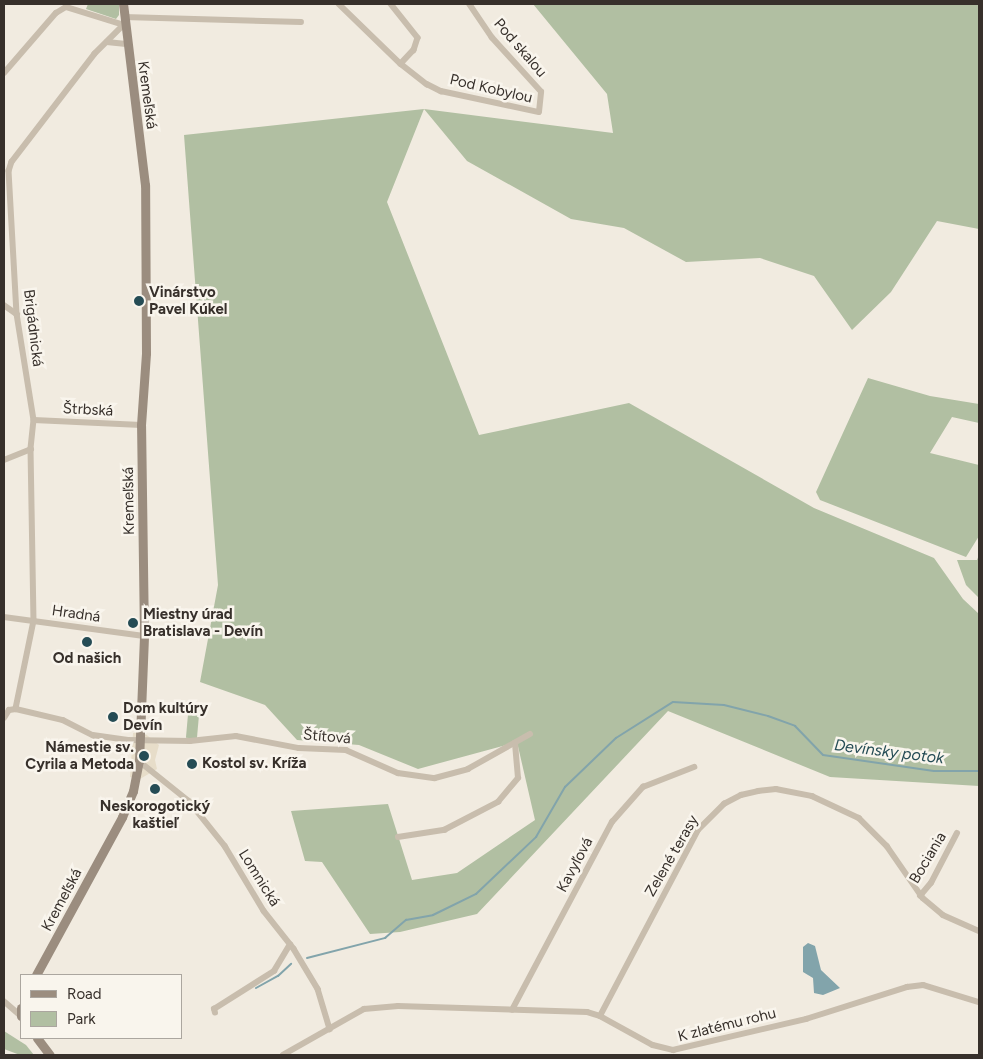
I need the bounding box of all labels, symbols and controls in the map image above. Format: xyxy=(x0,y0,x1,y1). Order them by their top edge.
street label: Pod skalou xyxy=(490,15,550,81)
street label: Kremeľská xyxy=(133,60,161,130)
street label: Pod Kobylou xyxy=(448,71,534,107)
place label: Vinárstvo Pavel Kúkel xyxy=(149,283,227,318)
street label: Brigádnická xyxy=(19,288,47,368)
marker: Vinárstvo Pavel Kúkel xyxy=(133,295,145,307)
street label: Štrbská xyxy=(62,400,114,420)
street label: Kremeľská xyxy=(119,467,139,535)
street label: Hradná xyxy=(51,602,101,626)
place label: Miestny úrad Bratislava - Devín xyxy=(143,605,263,640)
marker: Miestny úrad Bratislava - Devín xyxy=(127,617,139,629)
marker: Od našich xyxy=(81,636,93,648)
place label: Od našich xyxy=(53,650,121,668)
place label: Dom kultúry Devín xyxy=(123,699,208,734)
marker: Dom kultúry Devín xyxy=(107,711,119,723)
street label: Štítová xyxy=(302,726,352,748)
water label: Devínsky potok xyxy=(833,736,945,768)
place label: Námestie sv. Cyrila a Metoda xyxy=(25,738,134,773)
marker: Námestie sv. Cyrila a Metoda xyxy=(138,750,150,762)
place label: Kostol sv. Kríža xyxy=(202,755,306,773)
marker: Kostol sv. Kríža xyxy=(186,758,198,770)
marker: Neskorogotický kaštieľ xyxy=(149,783,161,795)
place label: Neskorogotický kaštieľ xyxy=(100,797,210,832)
street label: Zelené terasy xyxy=(641,812,703,900)
street label: Bociania xyxy=(906,829,950,887)
street label: Kavyľová xyxy=(553,835,597,895)
street label: Lomnická xyxy=(234,846,284,910)
street label: Kremeľská xyxy=(38,866,86,934)
legend xyxy=(20,974,182,1039)
text: Road xyxy=(67,985,102,1003)
street label: K zlatému rohu xyxy=(676,1004,778,1046)
text: Park xyxy=(67,1010,96,1028)

